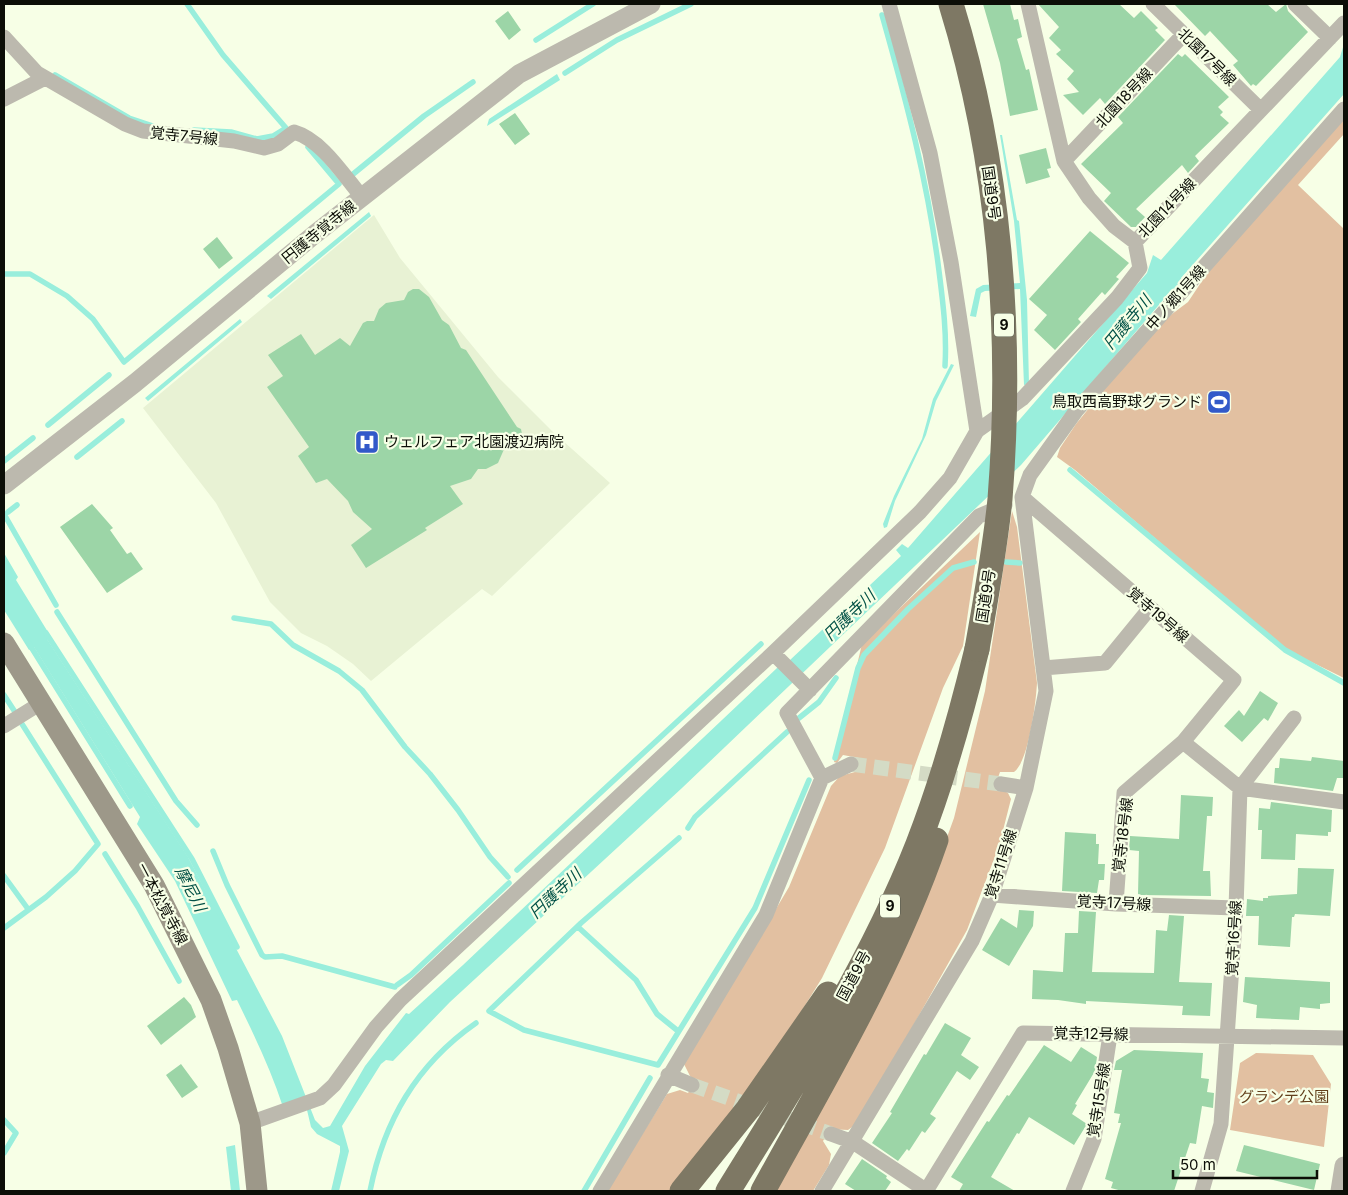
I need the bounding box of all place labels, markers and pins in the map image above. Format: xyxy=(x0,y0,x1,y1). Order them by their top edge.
sports icon: 鳥取西高野球グランド xyxy=(1206,389,1232,415)
place label: 鳥取西高野球グランド xyxy=(1052,392,1202,411)
hospital icon: ウェルフェア北園渡辺病院 xyxy=(354,429,380,455)
place label: ウェルフェア北園渡辺病院 xyxy=(384,432,564,451)

